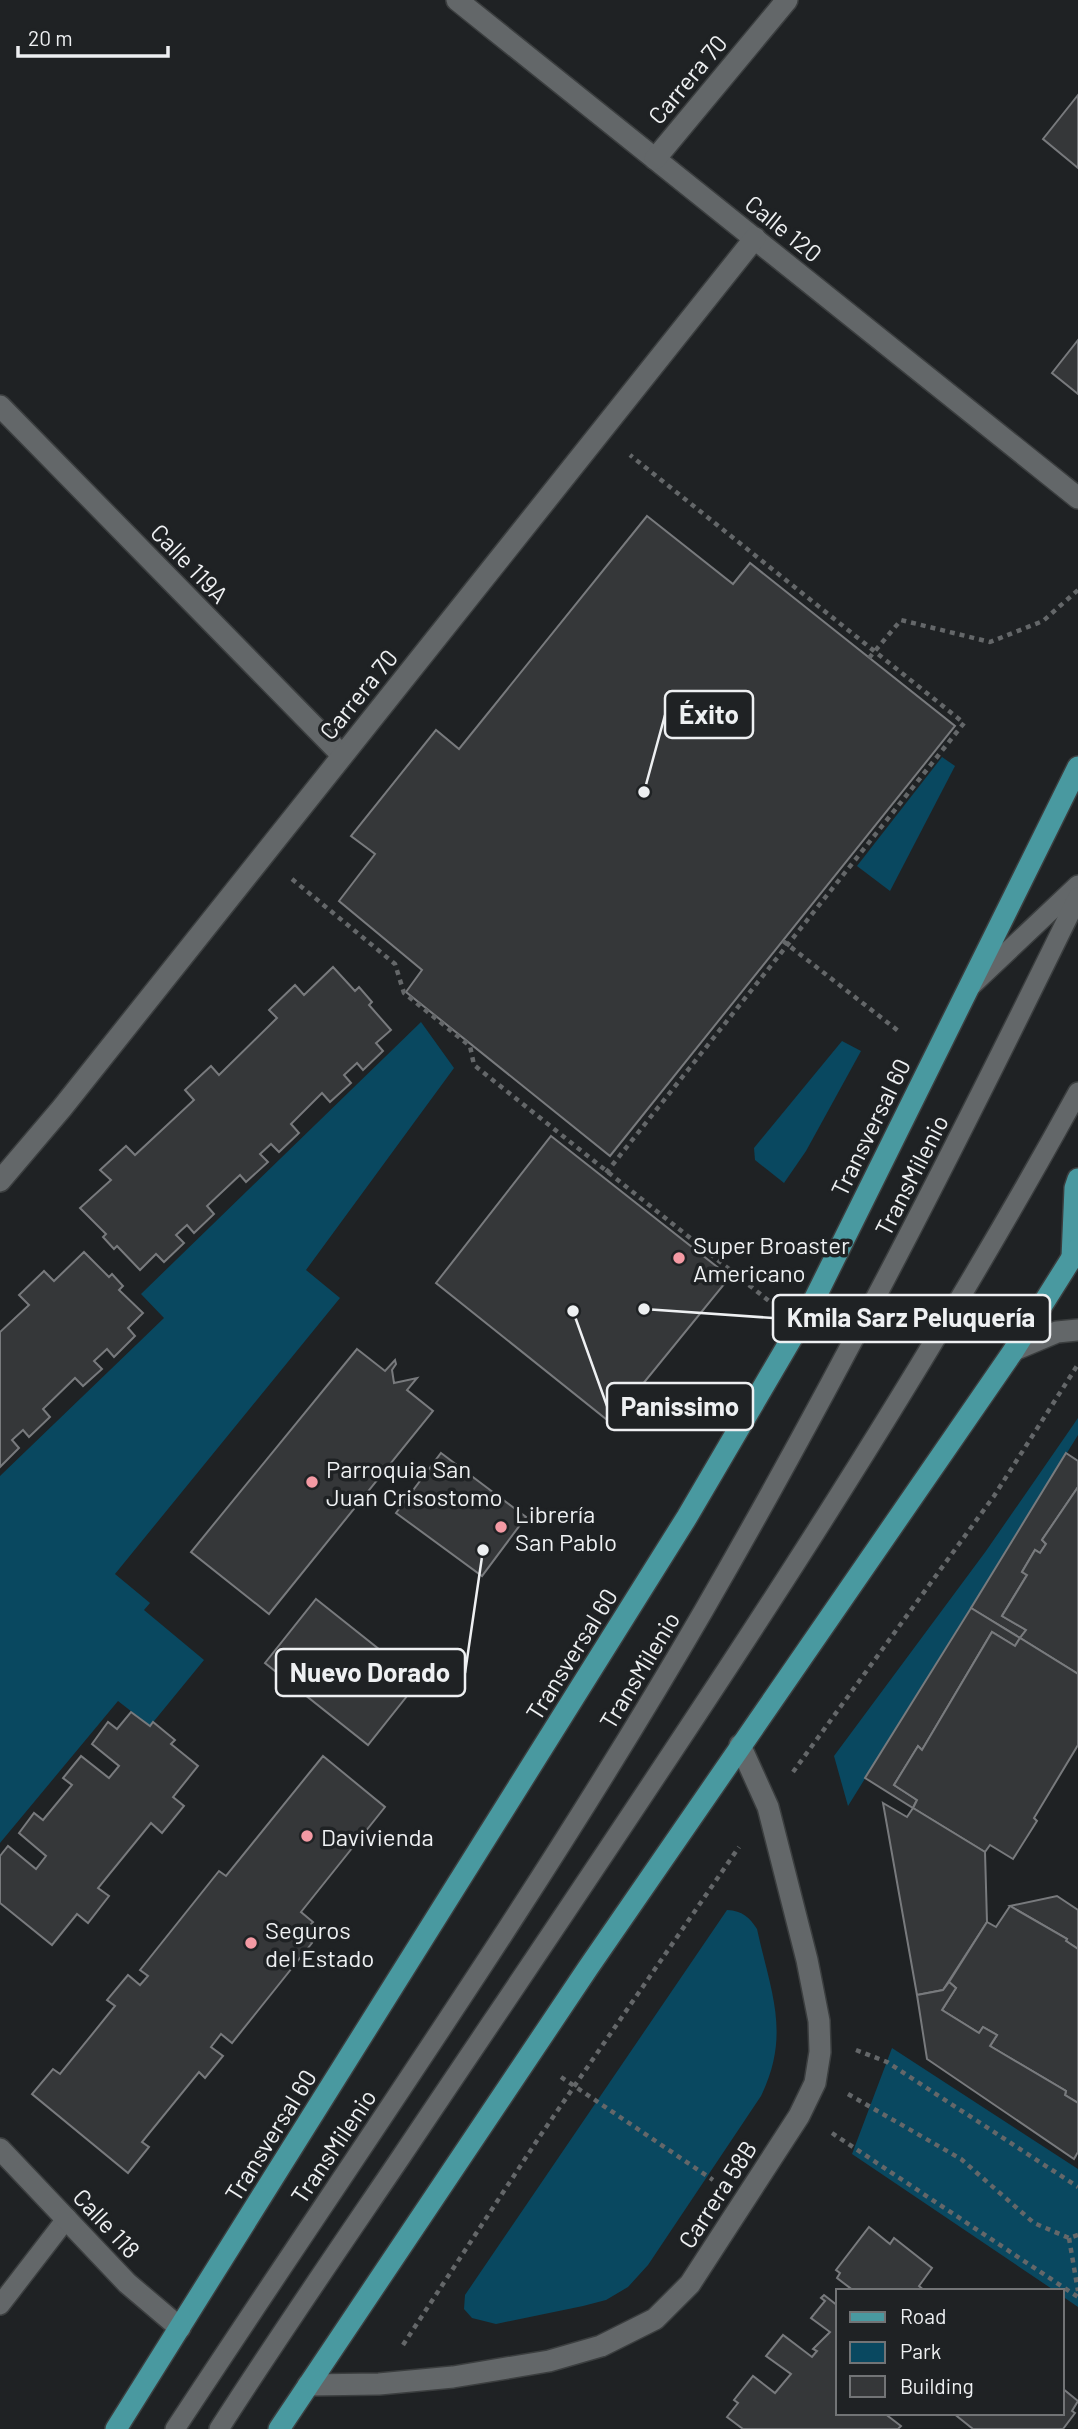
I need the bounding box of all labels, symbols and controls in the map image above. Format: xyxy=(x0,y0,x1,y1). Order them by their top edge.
scale bar xyxy=(18,14,168,58)
text: 20 m xyxy=(28,25,73,50)
street label: Carrera 70 xyxy=(641,29,733,129)
street label: Calle 120 xyxy=(740,188,828,268)
street label: Calle 119A xyxy=(145,517,235,609)
street label: Carrera 70 xyxy=(313,643,403,745)
callout: Éxito xyxy=(665,691,753,738)
text: Éxito xyxy=(679,698,739,729)
street label: Transversal 60 xyxy=(824,1053,916,1201)
street label: TransMilenio xyxy=(868,1110,954,1240)
place label: Super Broaster Americano xyxy=(693,1230,850,1287)
marker: Super Broaster Americano xyxy=(671,1250,687,1266)
callout: Kmila Sarz Peluquería xyxy=(773,1295,1050,1342)
text: Kmila Sarz Peluquería xyxy=(787,1301,1035,1332)
callout: Panissimo xyxy=(607,1383,753,1430)
text: Panissimo xyxy=(621,1390,739,1421)
place label: Parroquia San Juan Crisostomo xyxy=(326,1454,503,1511)
marker: Parroquia San Juan Crisostomo xyxy=(304,1474,320,1490)
place label: Librería San Pablo xyxy=(515,1499,617,1556)
marker: Librería San Pablo xyxy=(493,1519,509,1535)
street label: Transversal 60 xyxy=(519,1583,623,1725)
street label: TransMilenio xyxy=(593,1606,685,1734)
callout: Nuevo Dorado xyxy=(276,1649,465,1696)
text: Nuevo Dorado xyxy=(290,1656,450,1687)
place label: Davivienda xyxy=(321,1822,434,1851)
marker: Davivienda xyxy=(299,1828,315,1844)
place label: Seguros del Estado xyxy=(265,1915,374,1972)
marker: Seguros del Estado xyxy=(243,1935,259,1951)
street label: Transversal 60 xyxy=(218,2064,322,2206)
street label: TransMilenio xyxy=(284,2083,382,2209)
street label: Carrera 58B xyxy=(671,2135,763,2253)
street label: Calle 118 xyxy=(68,2182,146,2264)
legend xyxy=(836,2289,1064,2415)
text: Road xyxy=(900,2303,946,2328)
text: Park xyxy=(900,2338,941,2363)
text: Building xyxy=(900,2373,974,2398)

